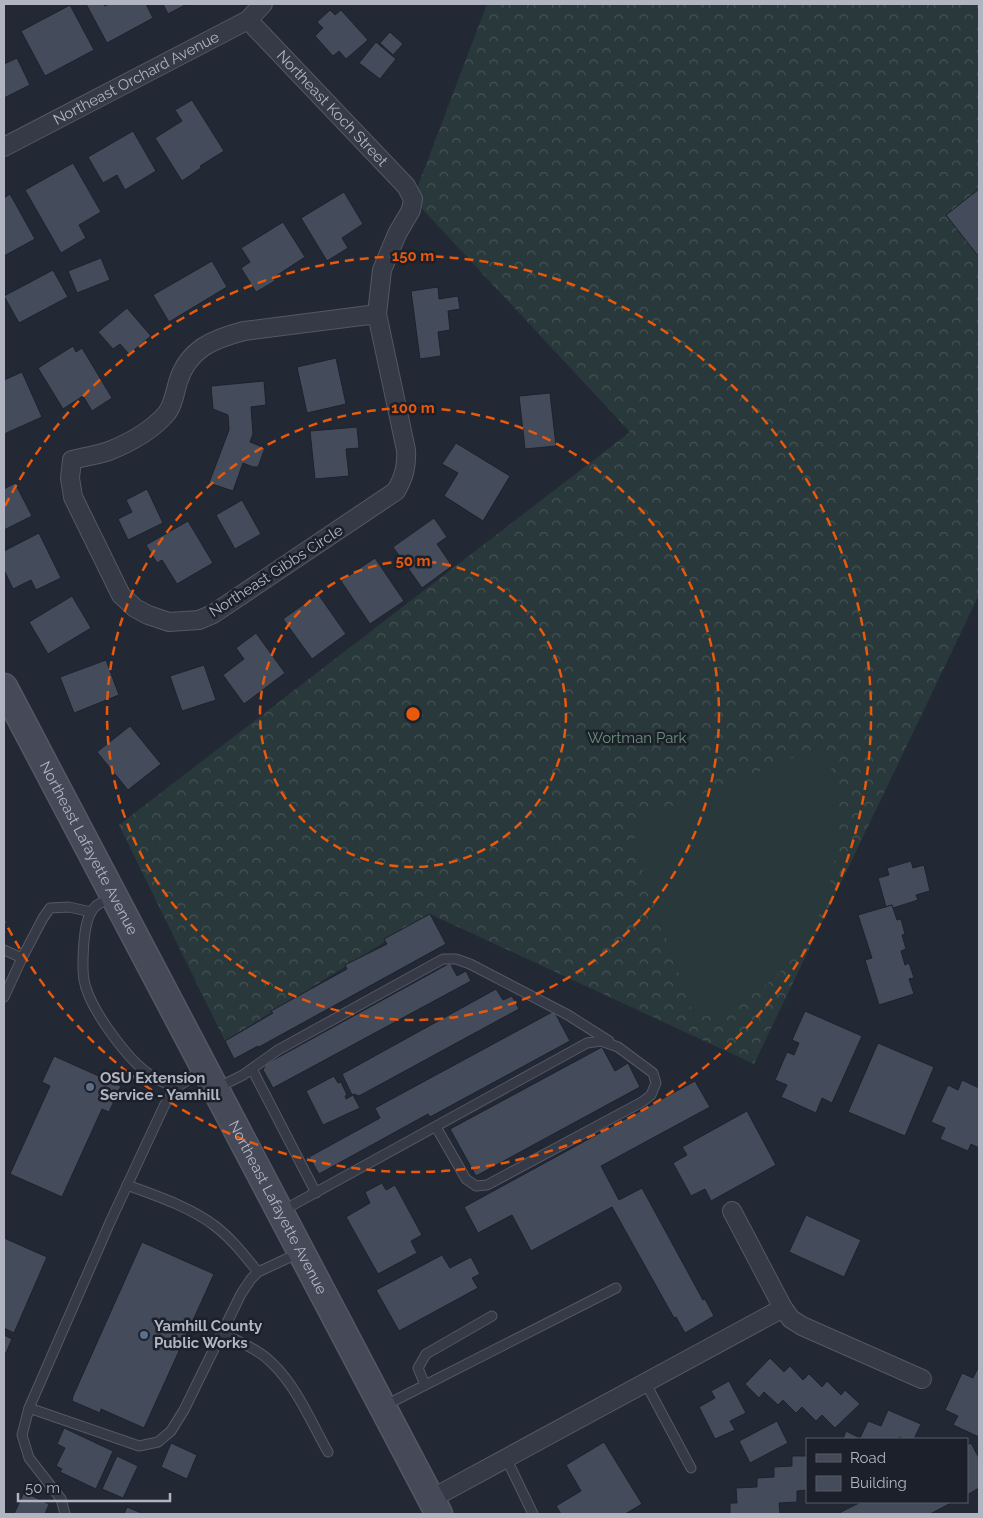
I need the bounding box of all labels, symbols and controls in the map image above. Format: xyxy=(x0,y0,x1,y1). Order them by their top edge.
street label: Northeast Orchard Avenue xyxy=(50,28,222,129)
street label: Northeast Koch Street xyxy=(273,47,391,170)
text: 150 m xyxy=(392,247,434,265)
text: 100 m xyxy=(391,399,435,417)
street label: Northeast Gibbs Circle xyxy=(206,521,346,621)
text: 50 m xyxy=(395,552,431,570)
centre of rings xyxy=(404,705,422,723)
park label: Wortman Park xyxy=(587,729,687,747)
street label: Northeast Lafayette Avenue xyxy=(36,758,142,938)
place label: OSU Extension Service - Yamhill xyxy=(100,1069,220,1104)
marker: OSU Extension Service - Yamhill xyxy=(84,1081,96,1093)
street label: Northeast Lafayette Avenue xyxy=(225,1117,331,1297)
place label: Yamhill County Public Works xyxy=(154,1317,263,1352)
marker: Yamhill County Public Works xyxy=(138,1329,150,1341)
legend xyxy=(806,1438,968,1503)
text: Road xyxy=(850,1449,886,1467)
scale bar xyxy=(18,1470,170,1502)
text: Building xyxy=(850,1474,907,1492)
text: 50 m xyxy=(25,1479,60,1497)

